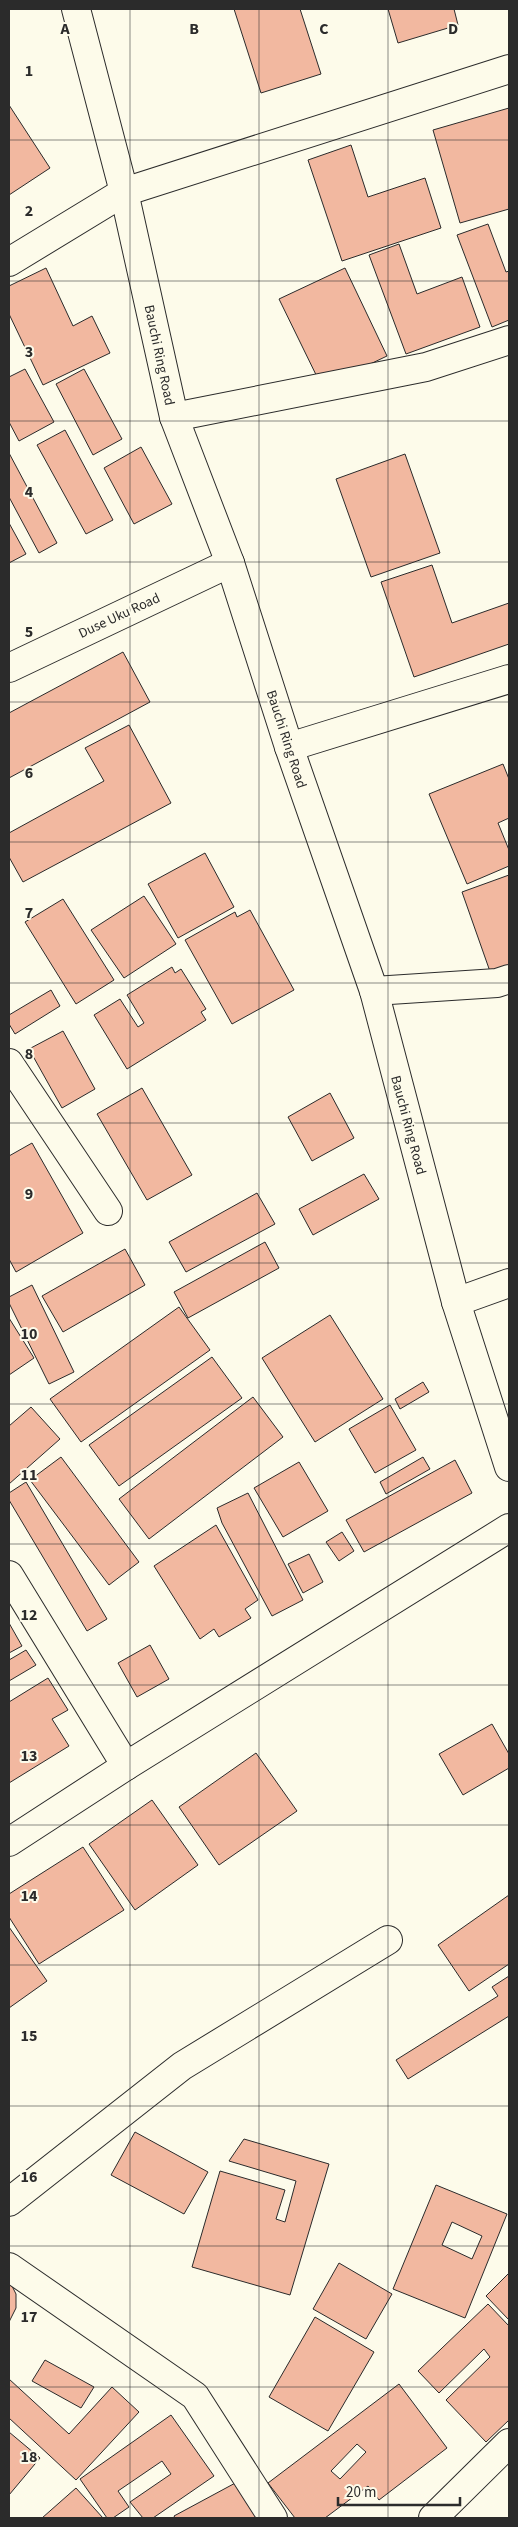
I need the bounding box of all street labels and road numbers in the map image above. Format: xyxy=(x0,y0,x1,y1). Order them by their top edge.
street label: Bauchi Ring Road xyxy=(139,303,179,407)
street label: Duse Uku Road xyxy=(75,588,164,644)
street label: Bauchi Ring Road xyxy=(261,688,311,791)
street label: Bauchi Ring Road xyxy=(385,1073,431,1177)

